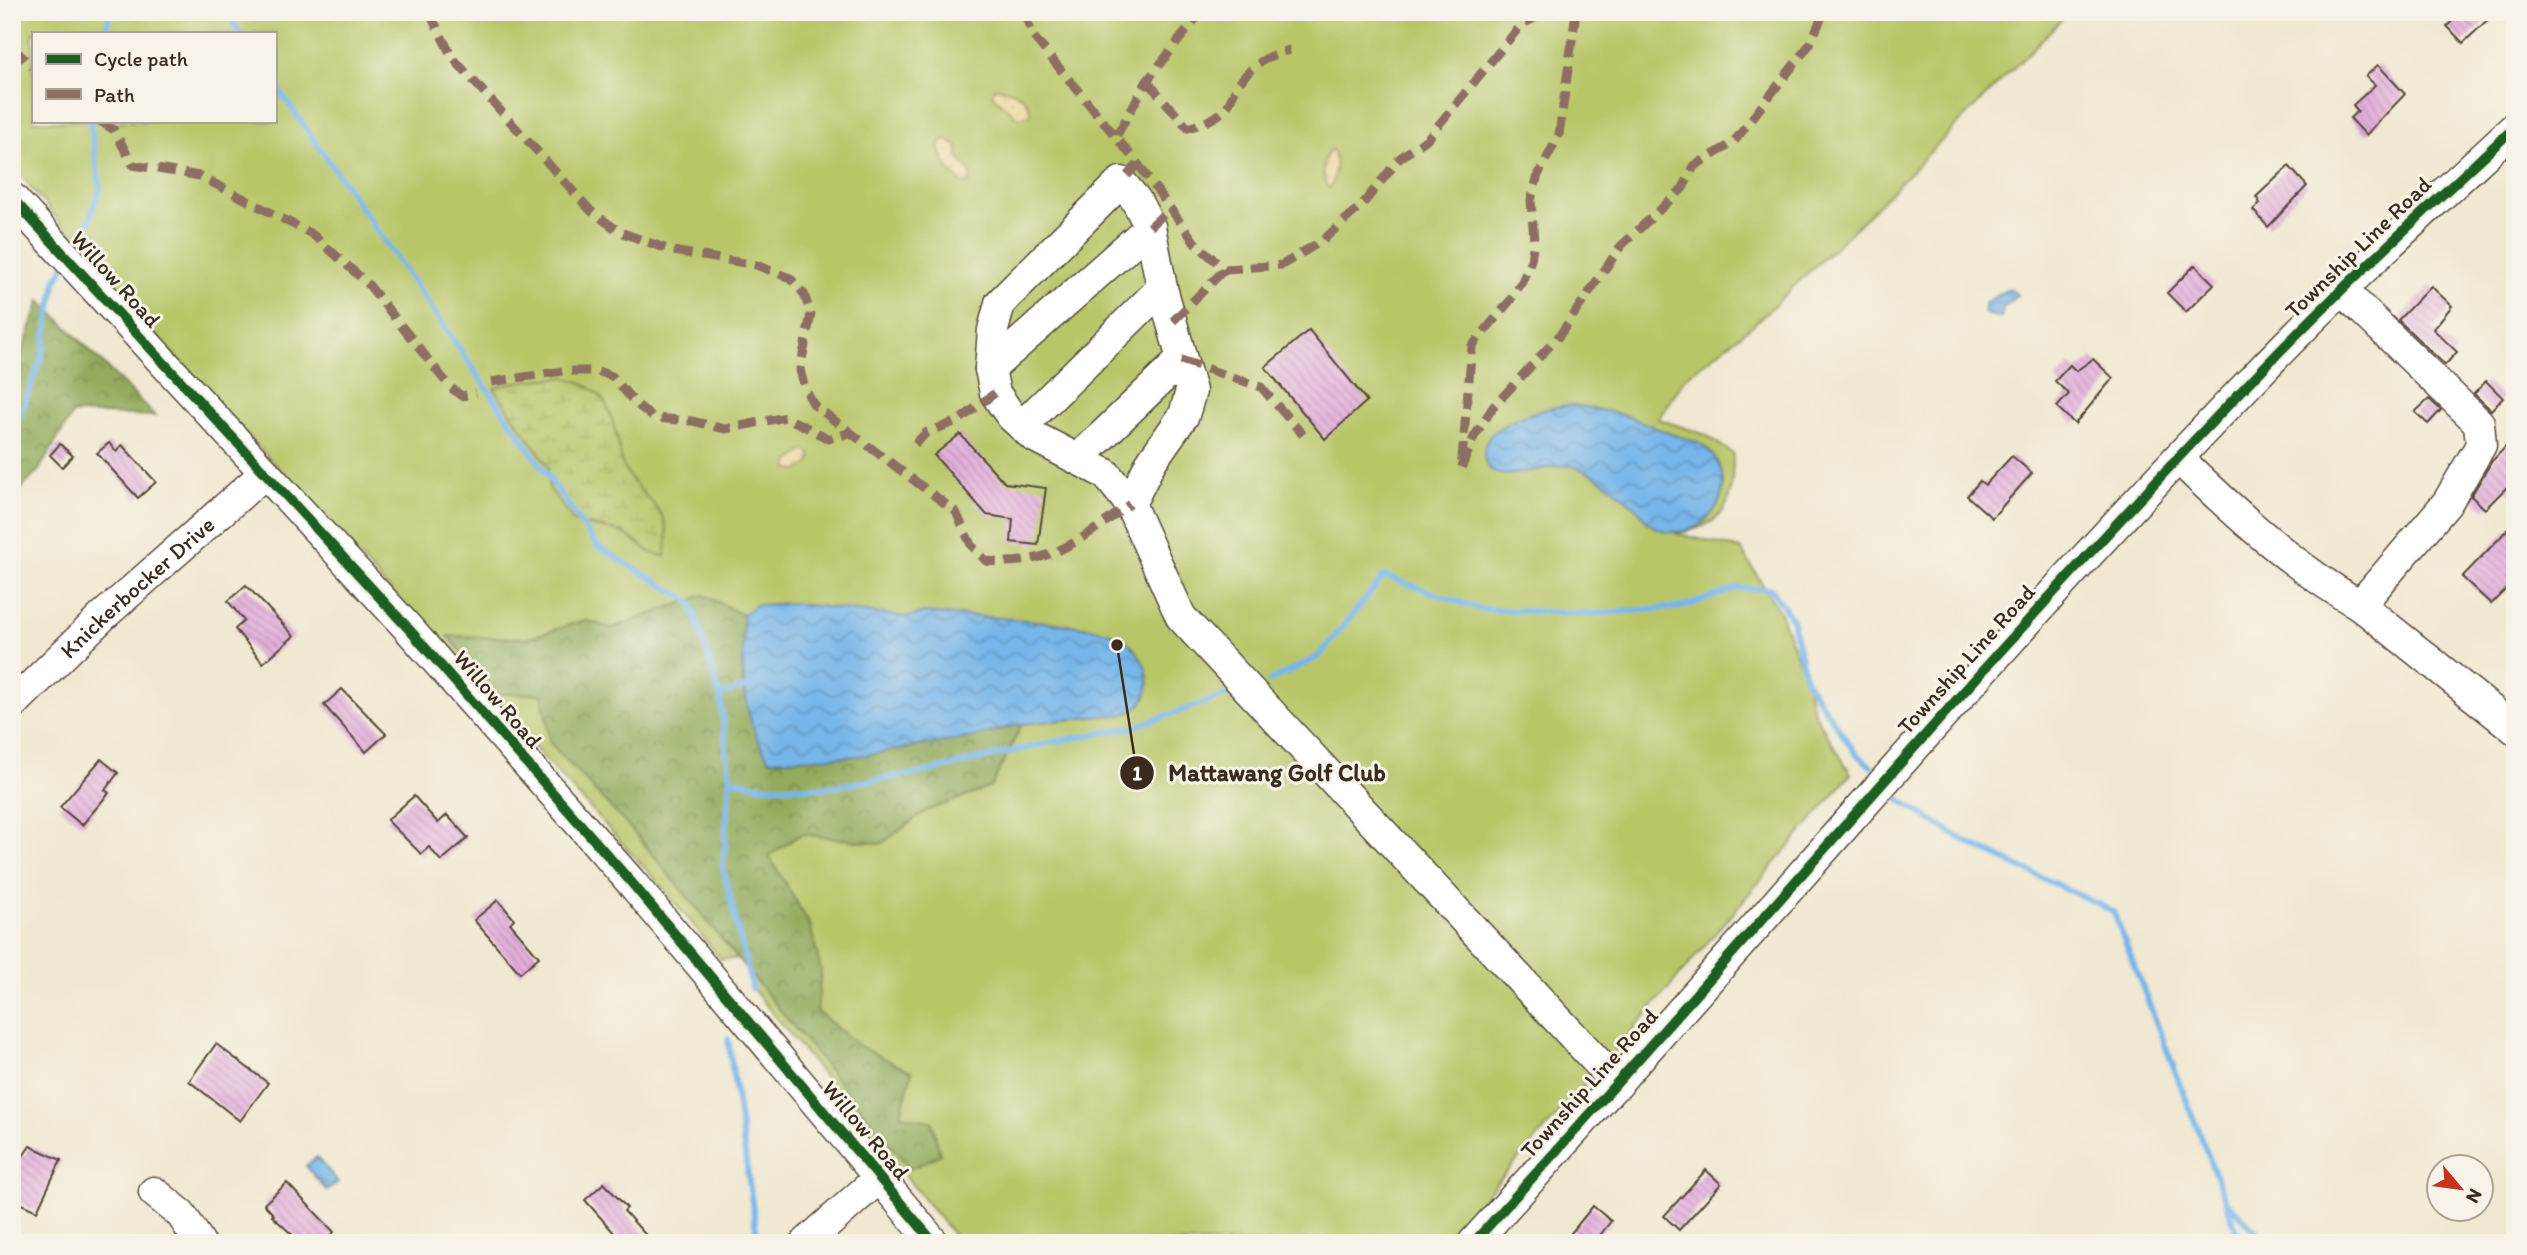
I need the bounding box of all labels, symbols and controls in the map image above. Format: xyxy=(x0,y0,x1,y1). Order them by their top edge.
legend xyxy=(32,32,276,122)
text: Cycle path xyxy=(94,46,188,71)
text: Path xyxy=(94,82,135,107)
street label: Township Line Road xyxy=(2279,170,2437,324)
street label: Willow Road xyxy=(65,225,167,334)
street label: Knickerbocker Drive xyxy=(54,510,220,664)
street label: Township Line Road xyxy=(1891,578,2041,740)
street label: Willow Road xyxy=(448,644,549,754)
callout: Mattawang Golf Club xyxy=(1120,750,1400,795)
text: Mattawang Golf Club xyxy=(1168,758,1386,788)
text: 1 xyxy=(1132,760,1142,785)
street label: Township Line Road xyxy=(1514,1002,1664,1164)
street label: Willow Road xyxy=(816,1075,916,1186)
north arrow xyxy=(2426,1154,2496,1224)
text: N xyxy=(2461,1185,2488,1207)

